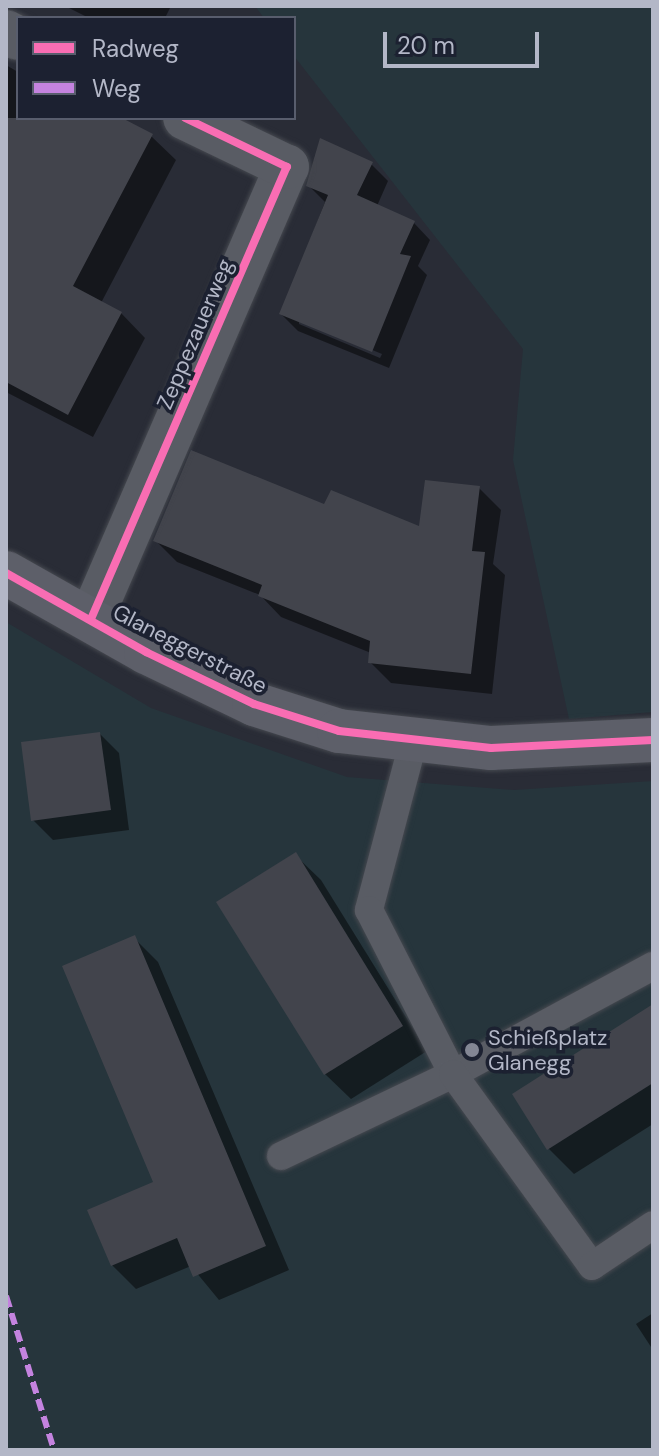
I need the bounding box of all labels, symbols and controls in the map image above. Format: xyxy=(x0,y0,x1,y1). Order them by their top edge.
legend xyxy=(16,16,296,120)
scale bar xyxy=(387,16,543,66)
text: 20 m xyxy=(397,30,455,61)
text: Radweg xyxy=(92,33,179,64)
text: Weg xyxy=(92,73,141,104)
street label: Zeppezauerweg xyxy=(151,255,239,413)
street label: Glaneggerstraße xyxy=(109,599,271,699)
place label: Schießplatz Glanegg xyxy=(488,1024,607,1076)
marker: Schießplatz Glanegg xyxy=(463,1041,481,1059)

